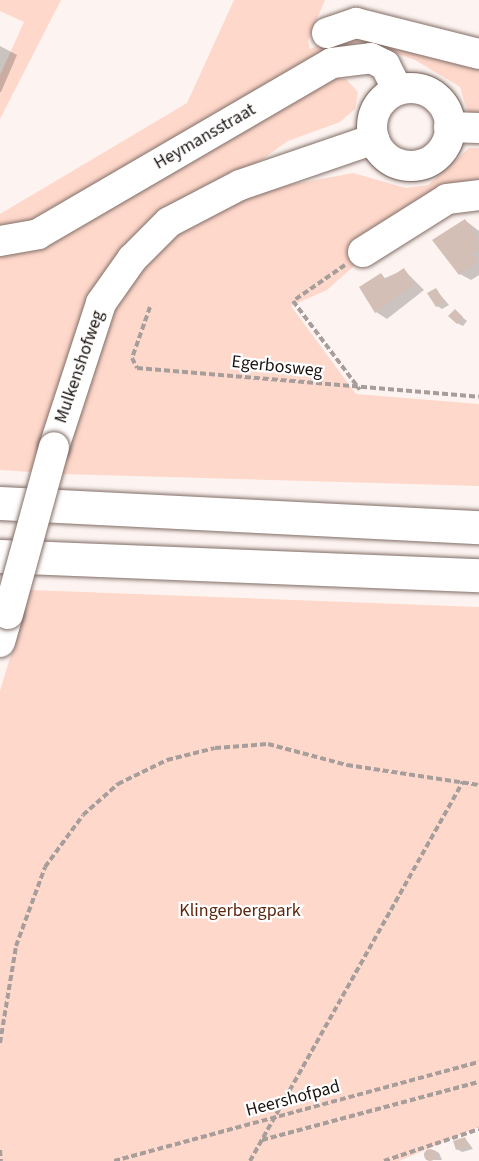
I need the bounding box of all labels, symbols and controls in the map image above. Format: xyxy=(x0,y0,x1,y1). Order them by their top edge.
street label: Heymansstraat xyxy=(150,99,260,175)
street label: Mulkenshofweg xyxy=(51,308,109,426)
street label: Egerbosweg xyxy=(230,351,324,383)
park label: Klingerbergpark xyxy=(179,900,301,922)
street label: Heershofpad xyxy=(243,1076,343,1122)

